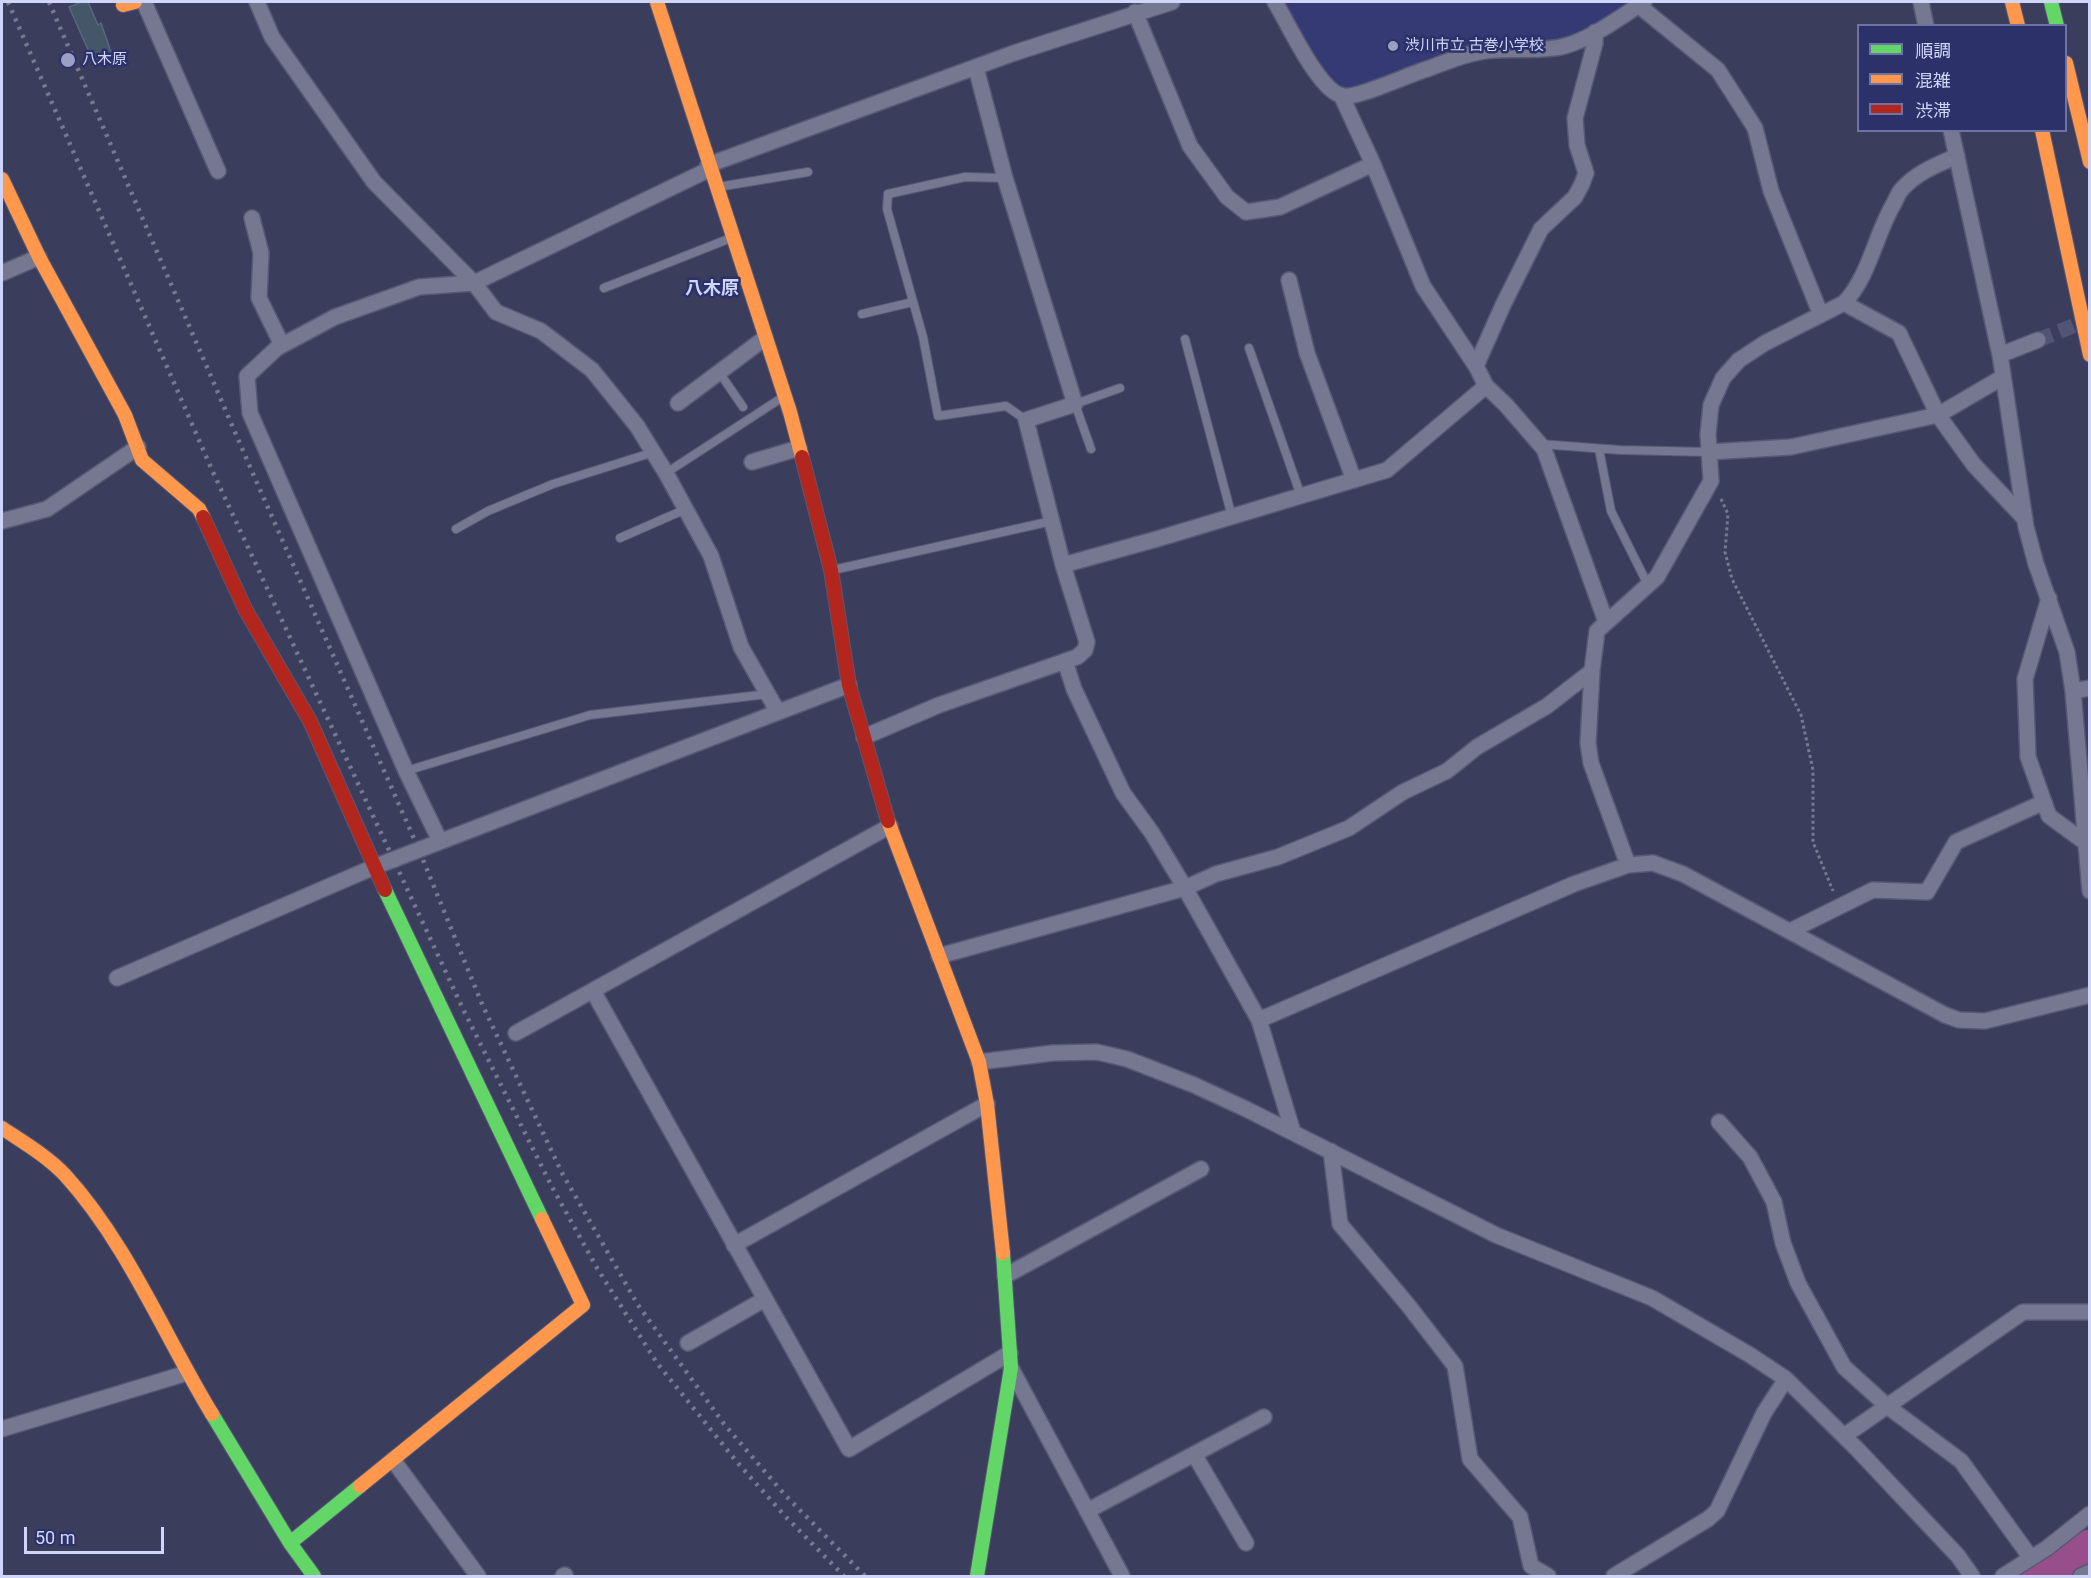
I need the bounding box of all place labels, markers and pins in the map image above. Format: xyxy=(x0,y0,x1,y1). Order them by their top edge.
place label: 渋川市立 古巻小学校 xyxy=(1405,37,1544,55)
marker: 渋川市立 古巻小学校 xyxy=(1386,39,1400,53)
marker: 八木原 xyxy=(59,51,77,69)
place label: 八木原 xyxy=(82,51,127,69)

